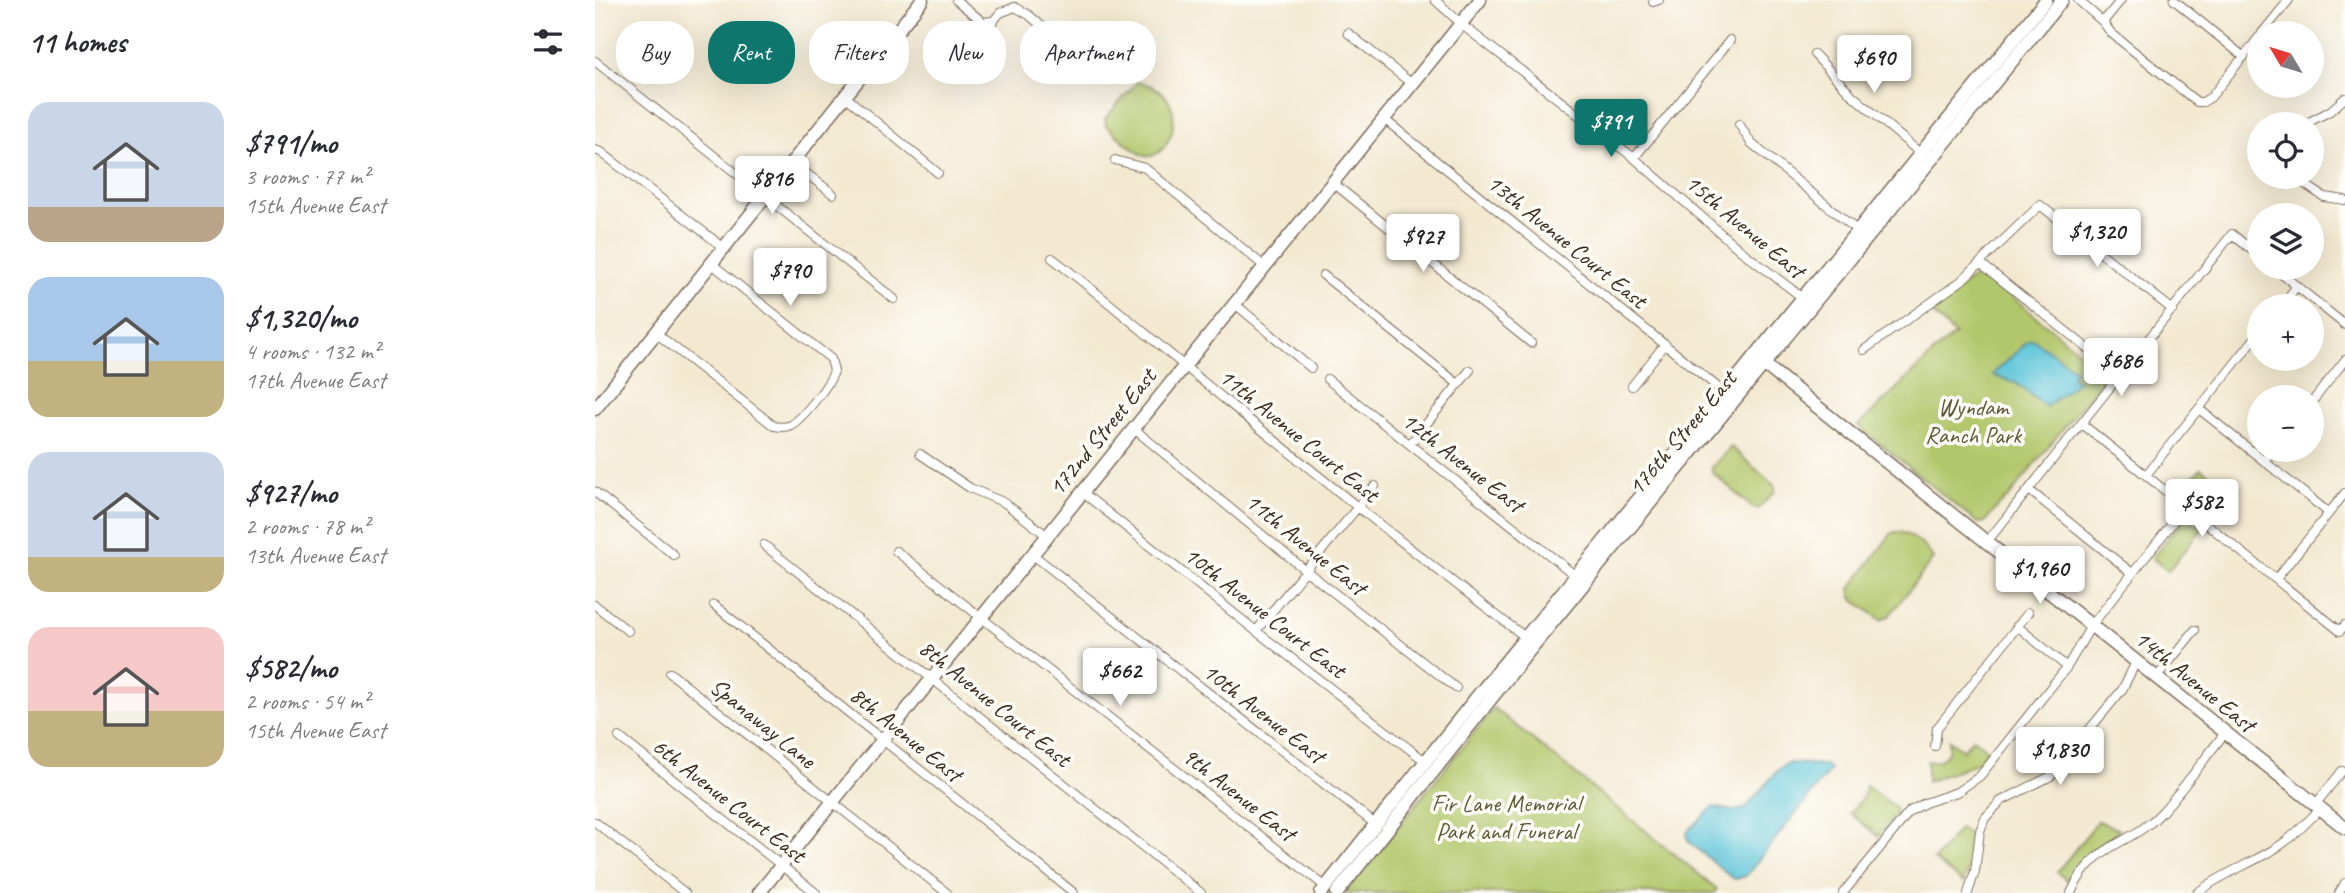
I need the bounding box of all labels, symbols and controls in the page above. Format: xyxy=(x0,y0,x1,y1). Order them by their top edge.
chip: Buy xyxy=(616,21,694,84)
chip: Rent xyxy=(708,21,795,84)
chip: Filters xyxy=(809,21,909,84)
chip: New xyxy=(923,21,1006,84)
chip: Apartment xyxy=(1020,21,1156,84)
north arrow xyxy=(2247,21,2324,98)
map controls xyxy=(2247,21,2324,462)
text: 11 homes xyxy=(28,23,126,61)
icon: filters xyxy=(529,23,567,61)
pin: $690 xyxy=(1833,36,1915,95)
text: $690 xyxy=(1853,43,1895,72)
pin: $791 xyxy=(1570,100,1652,159)
text: $791 xyxy=(1590,107,1632,136)
button: locate xyxy=(2247,112,2324,189)
text: $791/mo xyxy=(245,124,337,162)
icon: home xyxy=(84,130,168,214)
pin: $816 xyxy=(731,156,813,216)
text: 3 rooms · 77 m² xyxy=(245,162,369,191)
text: $816 xyxy=(751,164,793,193)
street label: 13th Avenue Court East xyxy=(1481,167,1655,316)
street label: 15th Avenue East xyxy=(1679,167,1813,287)
text: 15th Avenue East xyxy=(245,191,386,220)
button: layers xyxy=(2247,203,2324,280)
pin: $1,320 xyxy=(2040,210,2154,269)
pin: $927 xyxy=(1382,215,1464,274)
text: $1,320 xyxy=(2069,217,2125,246)
text: $927 xyxy=(1402,222,1444,251)
pin: $790 xyxy=(749,248,831,308)
text: $790 xyxy=(769,256,811,285)
button: + xyxy=(2247,294,2324,371)
text: $1,320/mo xyxy=(245,299,357,337)
icon: home xyxy=(84,305,168,389)
text: 4 rooms · 132 m² xyxy=(245,337,380,366)
pin: $686 xyxy=(2080,338,2162,398)
text: $686 xyxy=(2100,346,2142,375)
street label: 172nd Street East xyxy=(1042,361,1164,502)
street label: 11th Avenue Court East xyxy=(1213,361,1387,510)
street label: 176th Street East xyxy=(1621,363,1744,501)
text: 17th Avenue East xyxy=(245,366,386,395)
button: − xyxy=(2247,385,2324,462)
park label: Wyndam Ranch Park xyxy=(1925,392,2023,450)
street label: 12th Avenue East xyxy=(1396,405,1532,521)
text: $927/mo xyxy=(245,474,337,512)
icon: home xyxy=(84,480,168,564)
pin: $582 xyxy=(2161,480,2243,539)
street label: 11th Avenue East xyxy=(1240,486,1375,604)
text: $582 xyxy=(2181,487,2223,516)
text: 2 rooms · 78 m² xyxy=(245,512,369,541)
street label: 10th Avenue Court East xyxy=(1178,540,1353,686)
text: 13th Avenue East xyxy=(245,541,386,570)
pin: $1,960 xyxy=(1983,546,2097,606)
text: $1,960 xyxy=(2012,554,2068,583)
street label: 14th Avenue East xyxy=(2129,623,2264,741)
street label: 8th Avenue Court East xyxy=(913,633,1078,775)
pin: $662 xyxy=(1079,648,1161,708)
text: $582/mo xyxy=(245,649,337,687)
icon: home xyxy=(84,655,168,739)
text: $662 xyxy=(1099,656,1141,685)
street label: 10th Avenue East xyxy=(1197,656,1333,772)
street label: Spanaway Lane xyxy=(704,671,824,776)
street label: 8th Avenue East xyxy=(844,680,971,790)
text: 2 rooms · 54 m² xyxy=(245,687,369,716)
text: 15th Avenue East xyxy=(245,716,386,745)
pin: $1,830 xyxy=(2003,728,2117,787)
street label: 6th Avenue Court East xyxy=(646,731,813,870)
text: $1,830 xyxy=(2032,735,2088,764)
street label: 9th Avenue East xyxy=(1176,740,1304,850)
park label: Fir Lane Memorial Park and Funeral xyxy=(1432,788,1584,846)

